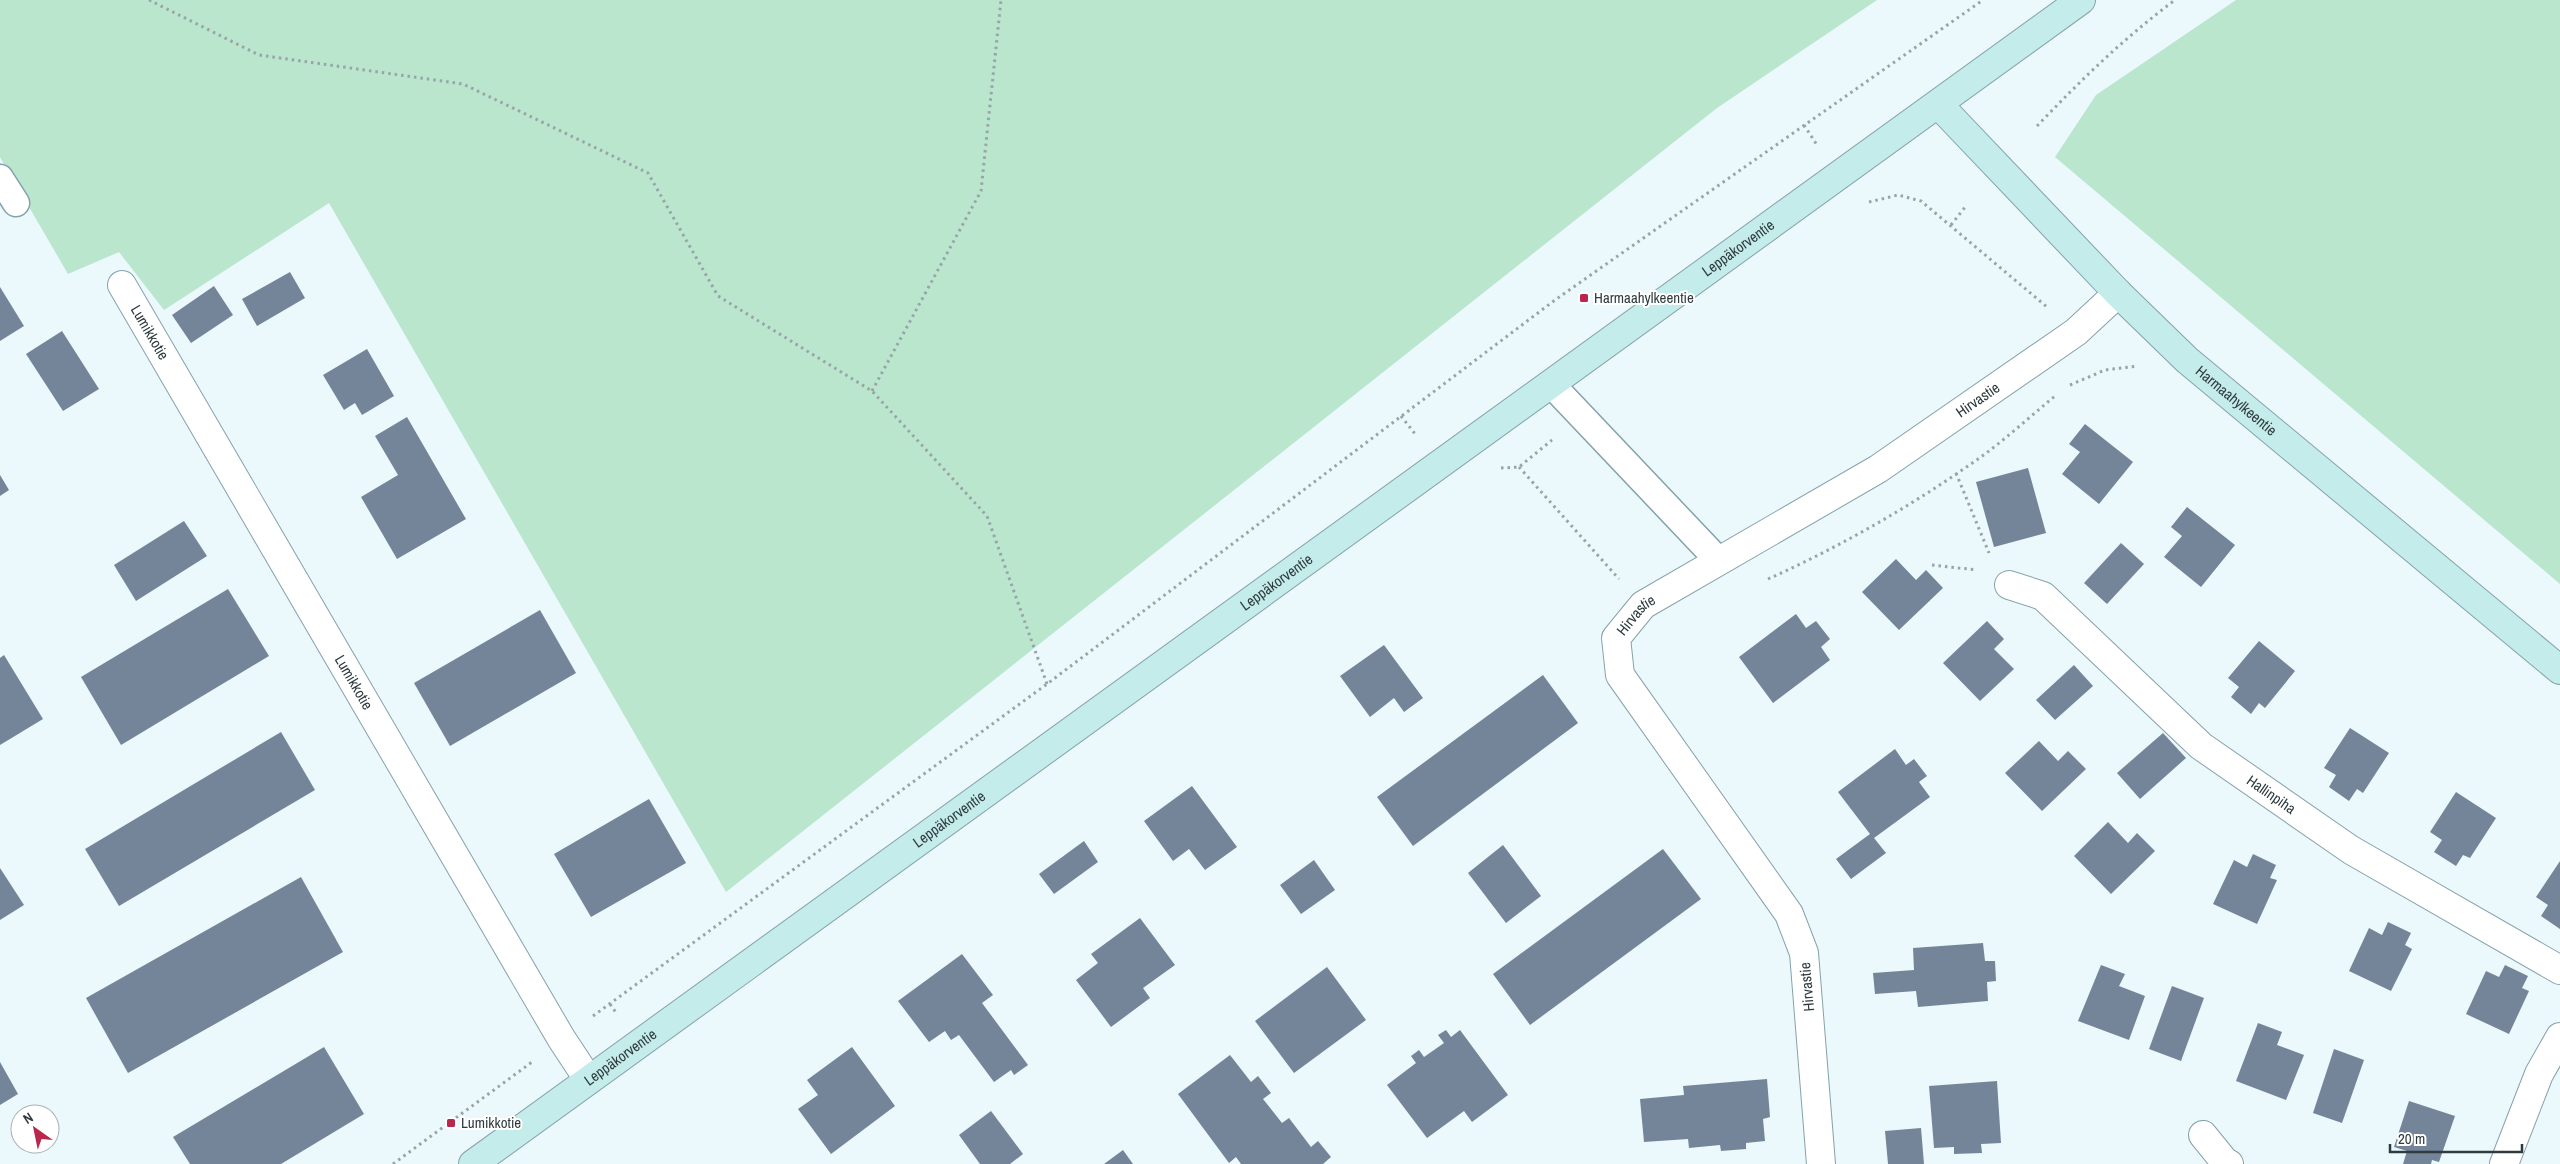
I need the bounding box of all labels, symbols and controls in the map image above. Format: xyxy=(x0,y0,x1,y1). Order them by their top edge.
street label: Leppäkorventie xyxy=(1697,214,1779,281)
place label: Harmaahylkeentie xyxy=(1594,287,1694,308)
marker: Harmaahylkeentie xyxy=(1578,292,1590,304)
street label: Lumikkotie xyxy=(126,301,174,364)
street label: Harmaahylkeentie xyxy=(2191,360,2282,441)
street label: Hirvastie xyxy=(1951,377,2004,422)
street label: Leppäkorventie xyxy=(1236,548,1317,615)
street label: Hirvastie xyxy=(1611,589,1659,640)
street label: Lumikkotie xyxy=(330,651,378,714)
street label: Hallinpiha xyxy=(2243,770,2300,819)
street label: Leppäkorventie xyxy=(908,785,990,852)
street label: Hirvastie xyxy=(1794,961,1819,1012)
street label: Leppäkorventie xyxy=(580,1023,661,1090)
north arrow xyxy=(10,1104,60,1154)
text: N xyxy=(20,1108,36,1128)
place label: Lumikkotie xyxy=(461,1112,521,1133)
marker: Lumikkotie xyxy=(445,1117,457,1129)
scale bar xyxy=(2390,1122,2522,1154)
text: 20 m xyxy=(2398,1128,2425,1149)

